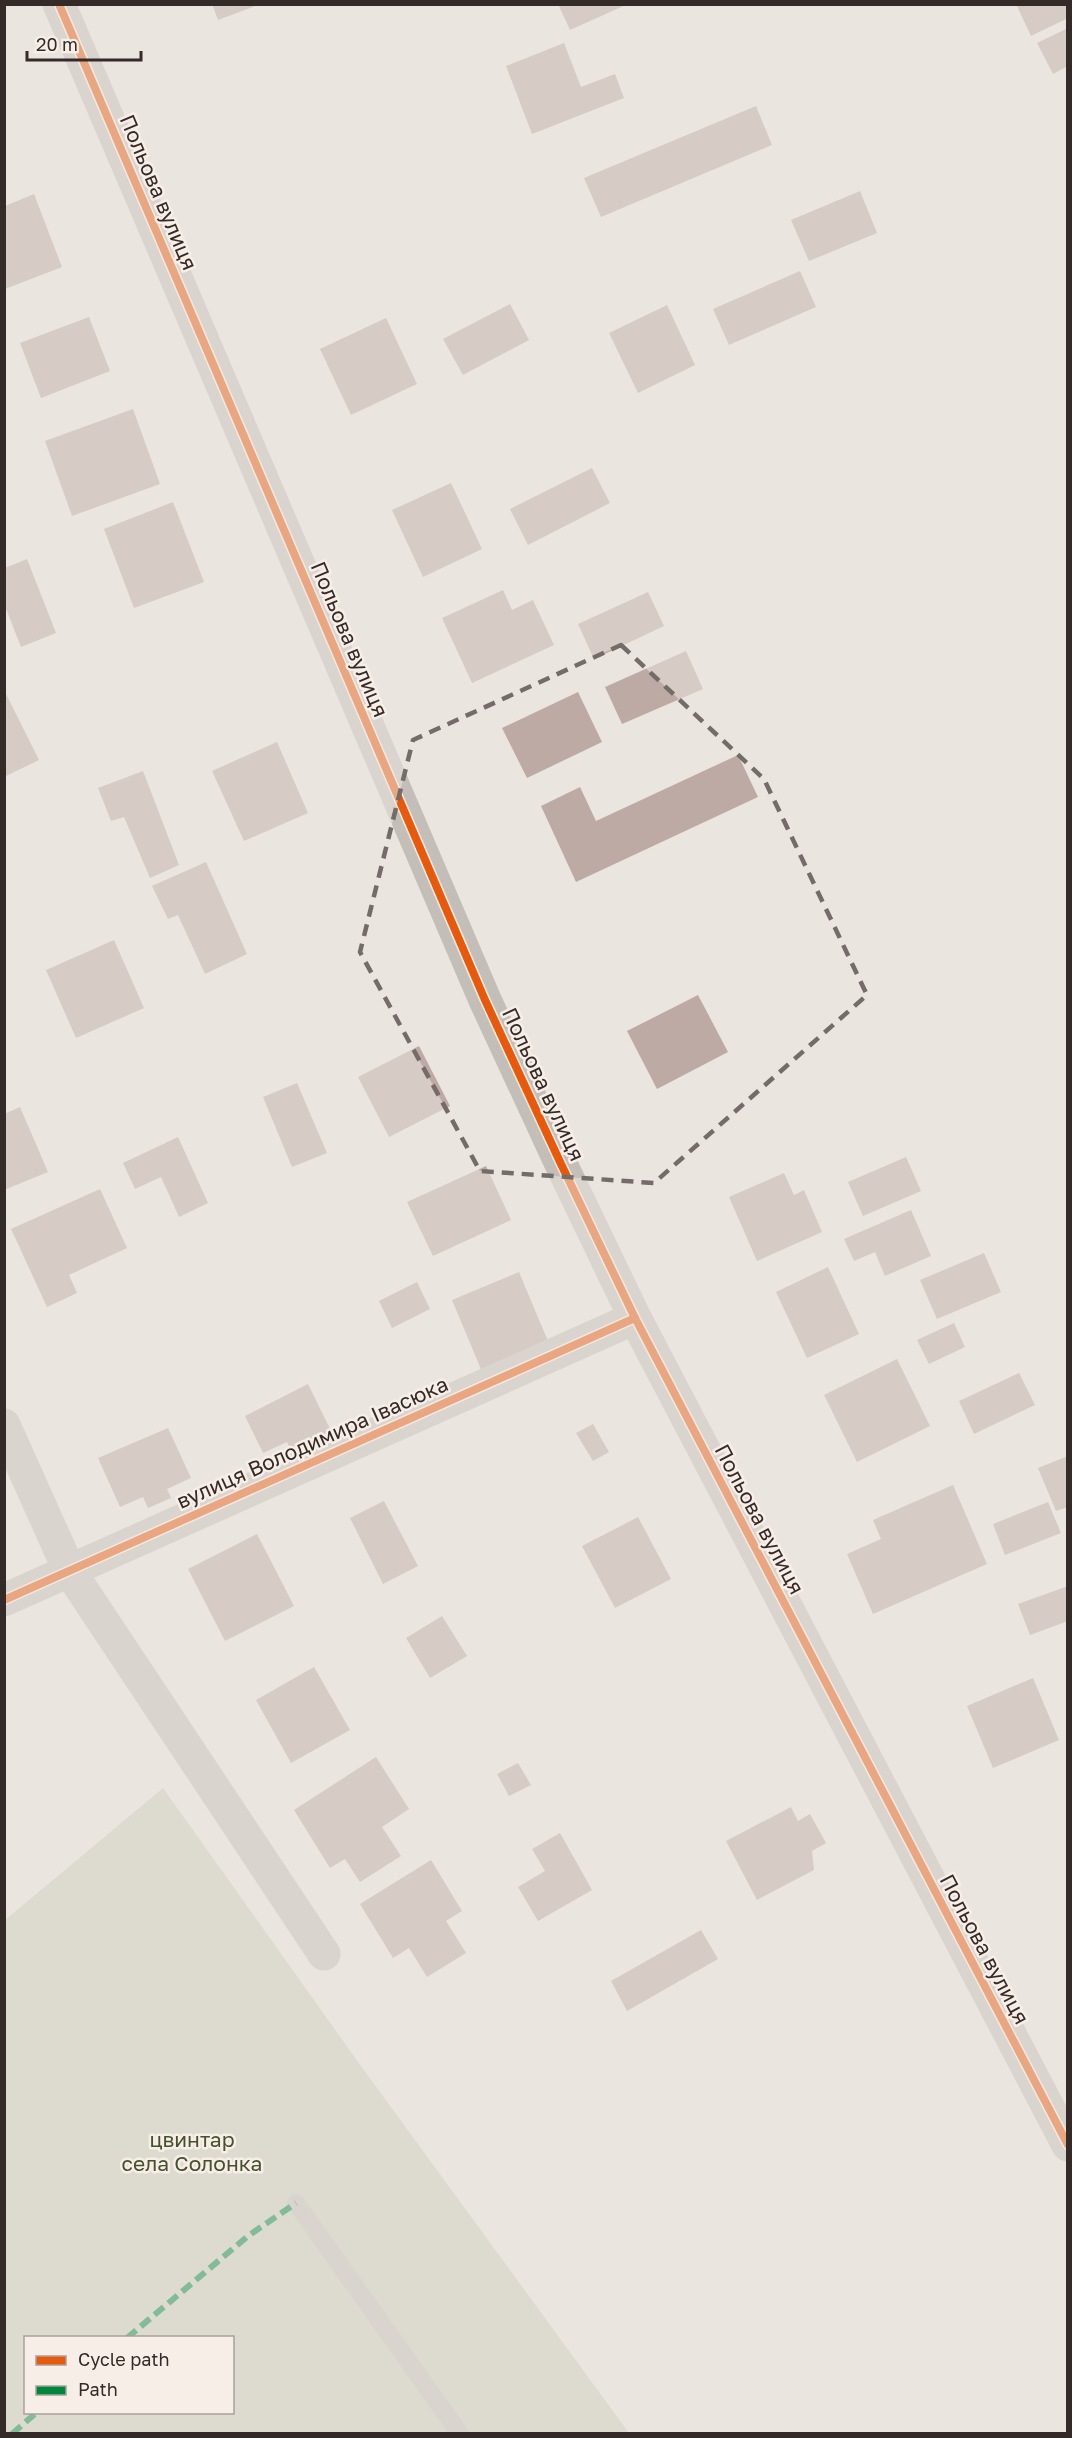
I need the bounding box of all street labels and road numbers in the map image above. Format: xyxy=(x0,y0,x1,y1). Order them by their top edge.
street label: Польова вулиця xyxy=(115,110,203,274)
street label: Польова вулиця xyxy=(306,557,394,721)
street label: Польова вулиця xyxy=(497,1003,591,1165)
street label: вулиця Володимира Івасюка xyxy=(172,1370,452,1514)
street label: Польова вулиця xyxy=(709,1439,811,1599)
street label: Польова вулиця xyxy=(934,1869,1036,2029)

